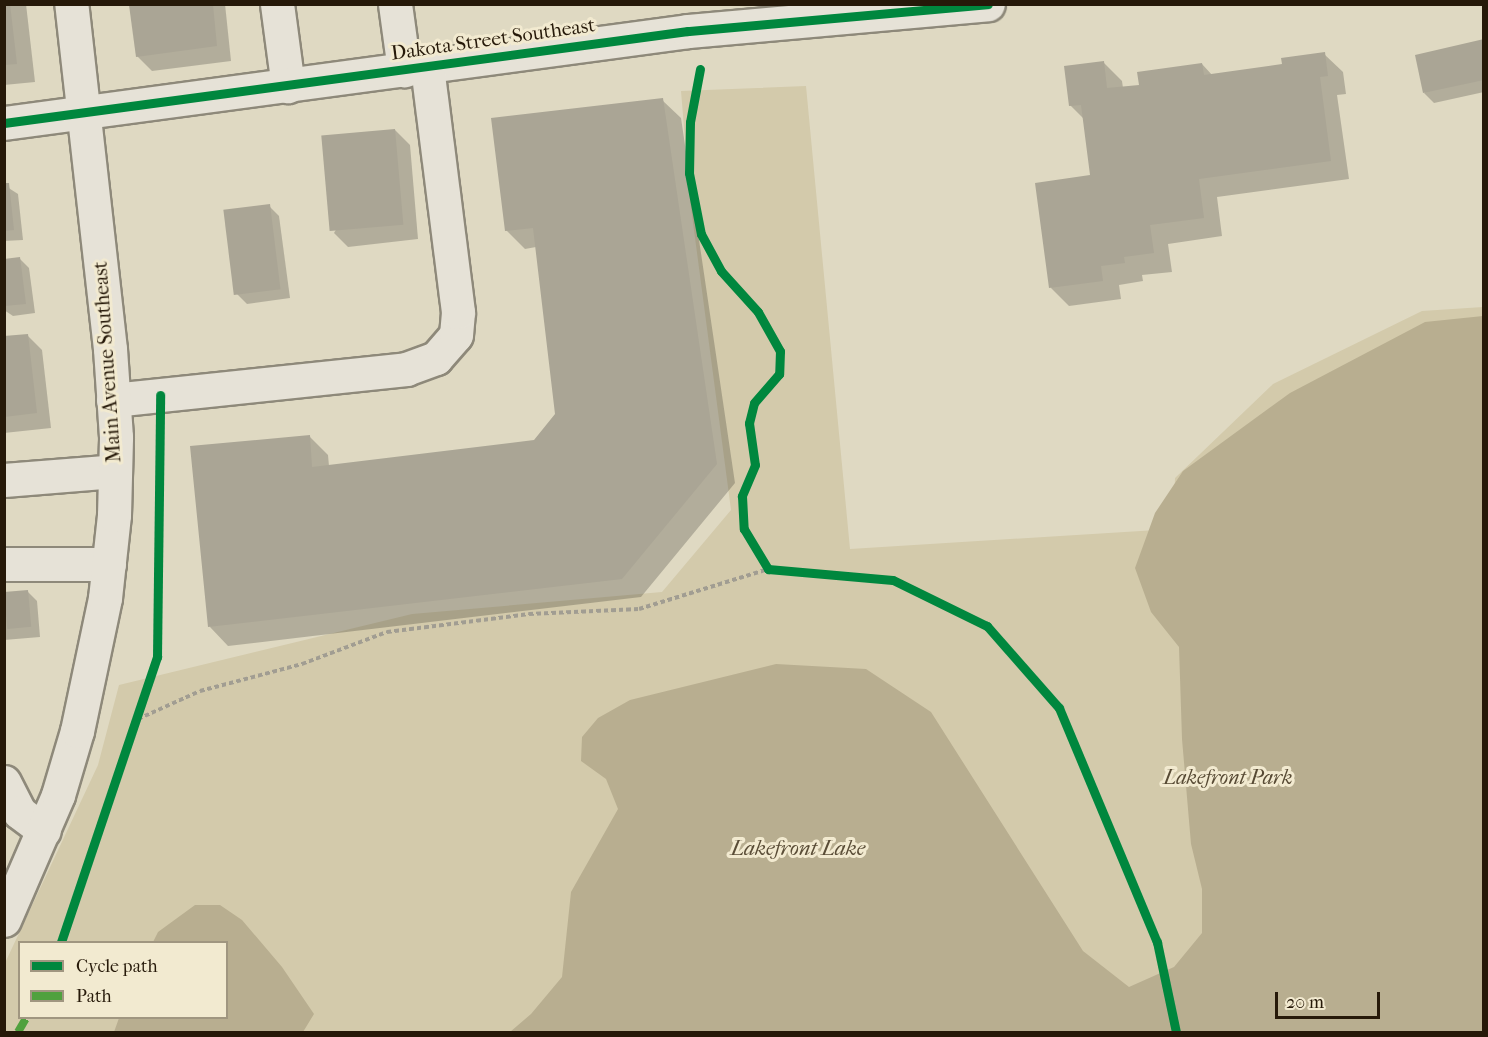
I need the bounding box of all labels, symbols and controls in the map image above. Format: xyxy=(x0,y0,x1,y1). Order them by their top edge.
street label: Dakota Street Southeast xyxy=(389,13,597,65)
street label: Main Avenue Southeast xyxy=(88,261,126,463)
park label: Lakefront Park xyxy=(1163,765,1293,789)
water label: Lakefront Lake xyxy=(731,835,865,861)
legend xyxy=(18,941,228,1019)
text: Cycle path xyxy=(76,956,157,977)
scale bar xyxy=(1278,980,1383,1018)
text: Path xyxy=(76,986,112,1007)
text: 20 m xyxy=(1286,992,1324,1013)

